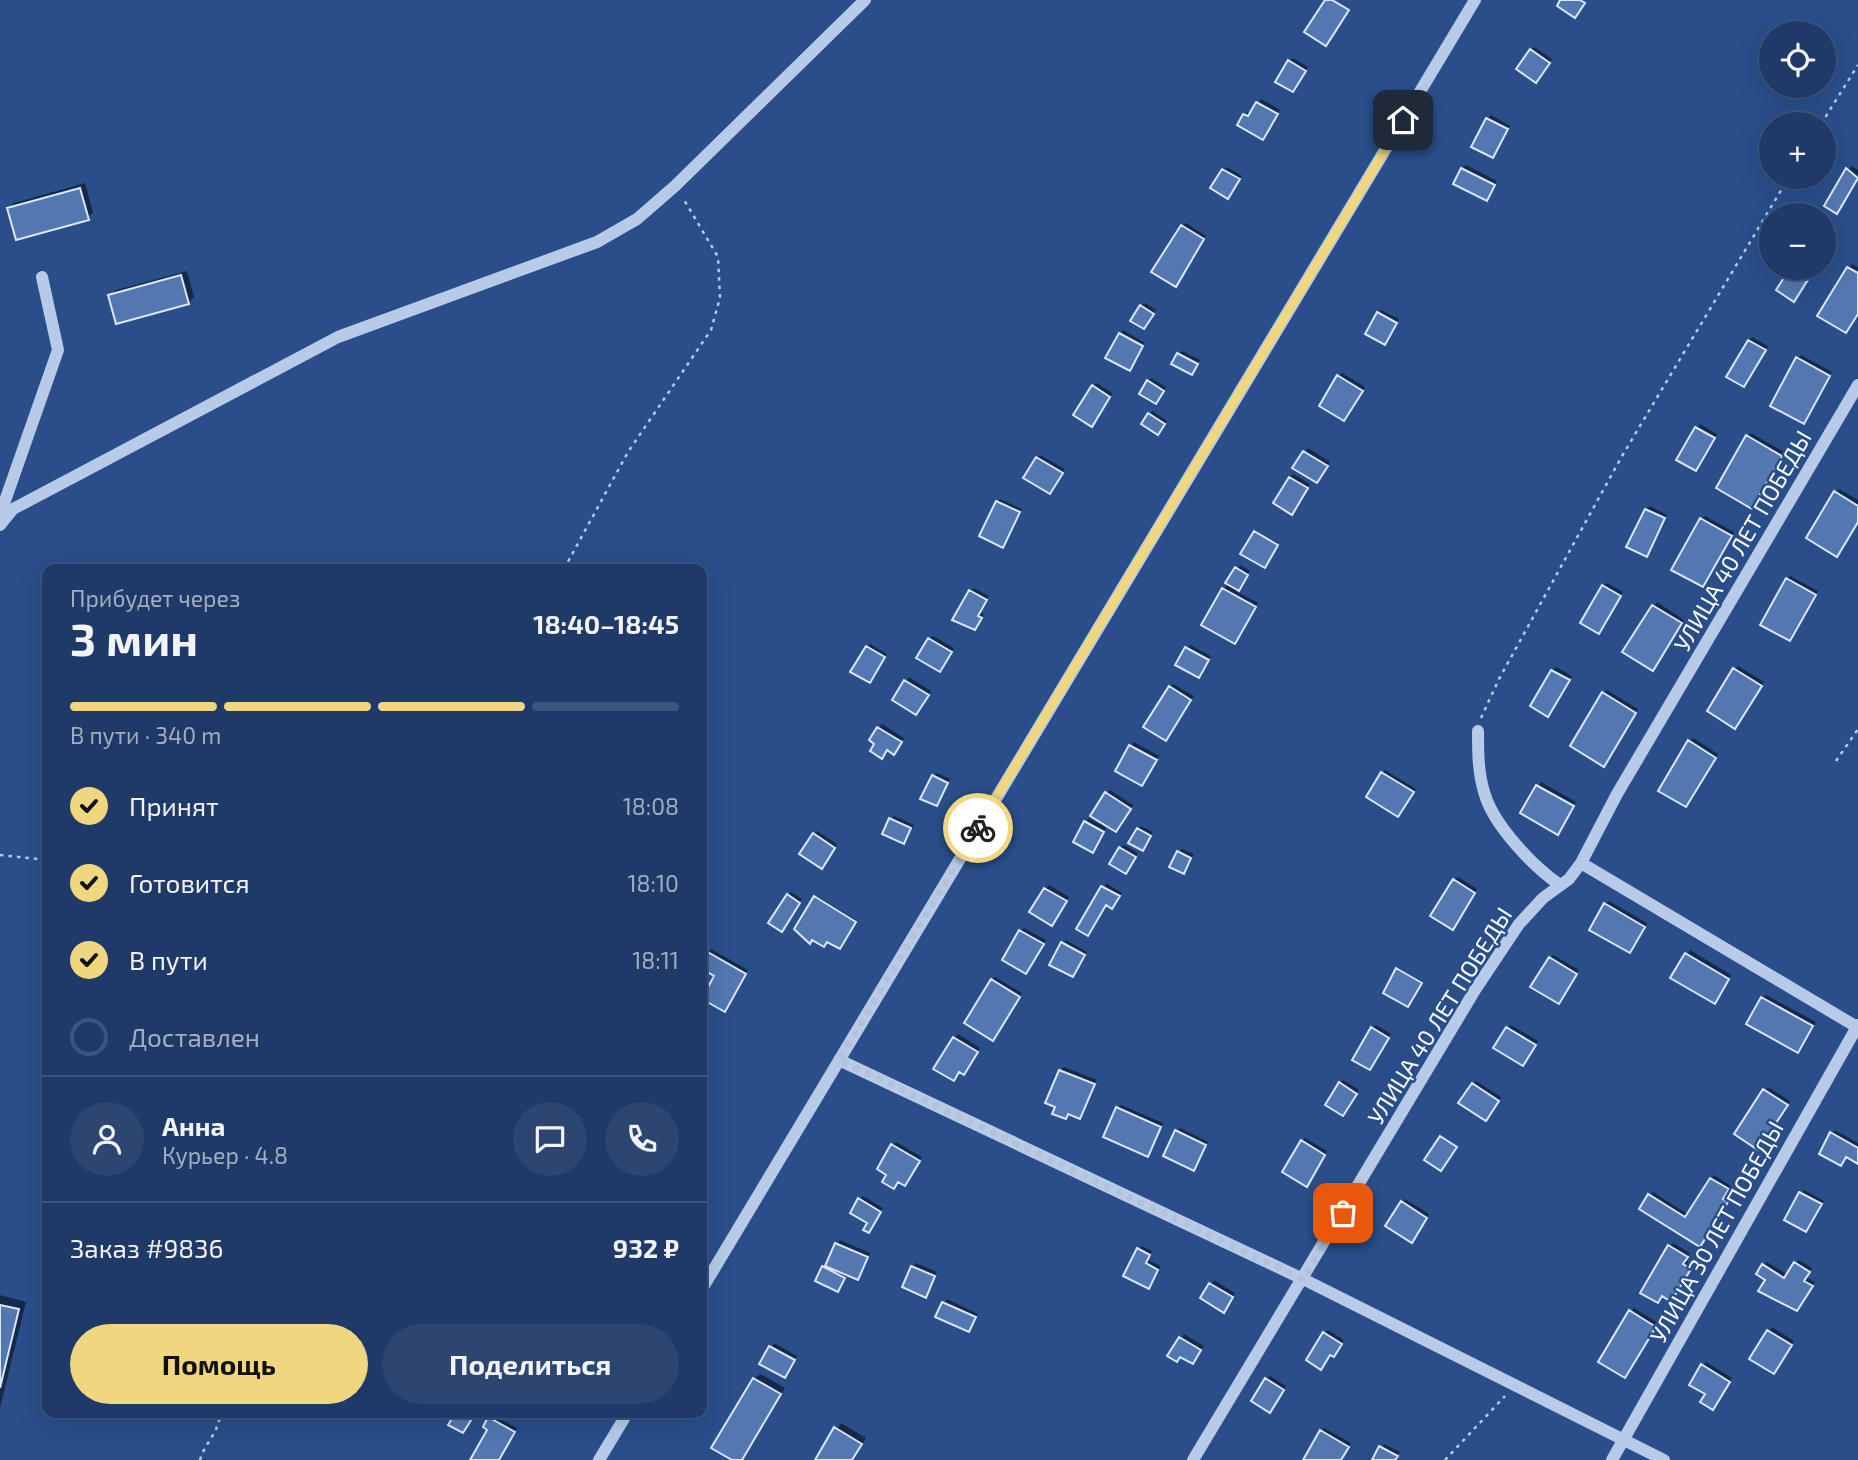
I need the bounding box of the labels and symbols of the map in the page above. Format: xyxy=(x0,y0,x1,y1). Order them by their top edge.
pin xyxy=(1373,90,1433,150)
street label: УЛИЦА 40 ЛЕТ ПОБЕДЫ xyxy=(1667,425,1817,656)
courier xyxy=(943,793,1013,863)
street label: УЛИЦА 40 ЛЕТ ПОБЕДЫ xyxy=(1361,902,1517,1129)
street label: УЛИЦА 30 ЛЕТ ПОБЕДЫ xyxy=(1644,1116,1789,1347)
pin xyxy=(1313,1183,1373,1243)

